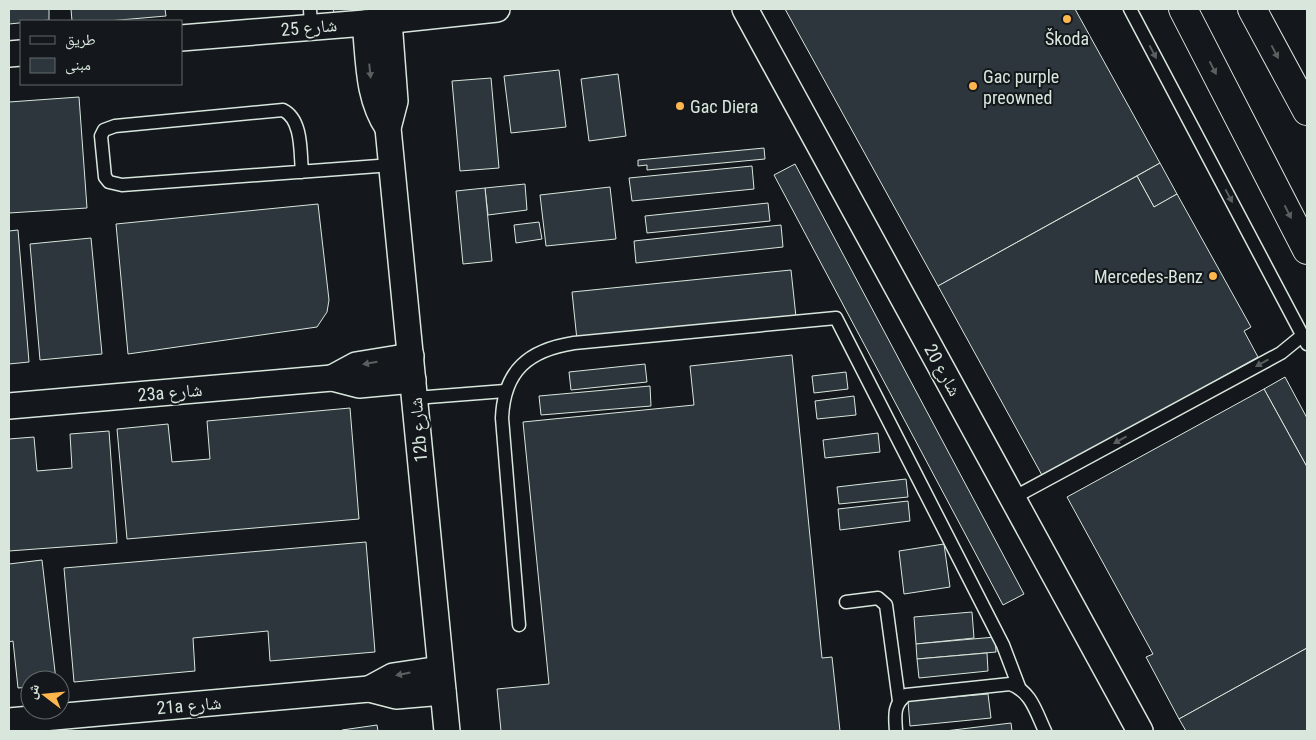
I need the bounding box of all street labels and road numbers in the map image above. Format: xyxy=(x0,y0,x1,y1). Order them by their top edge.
street label: شارع 25 xyxy=(280,14,338,41)
street label: شارع 20 xyxy=(919,340,966,400)
street label: 23a شارع xyxy=(137,379,203,406)
street label: 12b شارع xyxy=(405,397,432,463)
street label: 21a شارع xyxy=(156,692,222,719)

